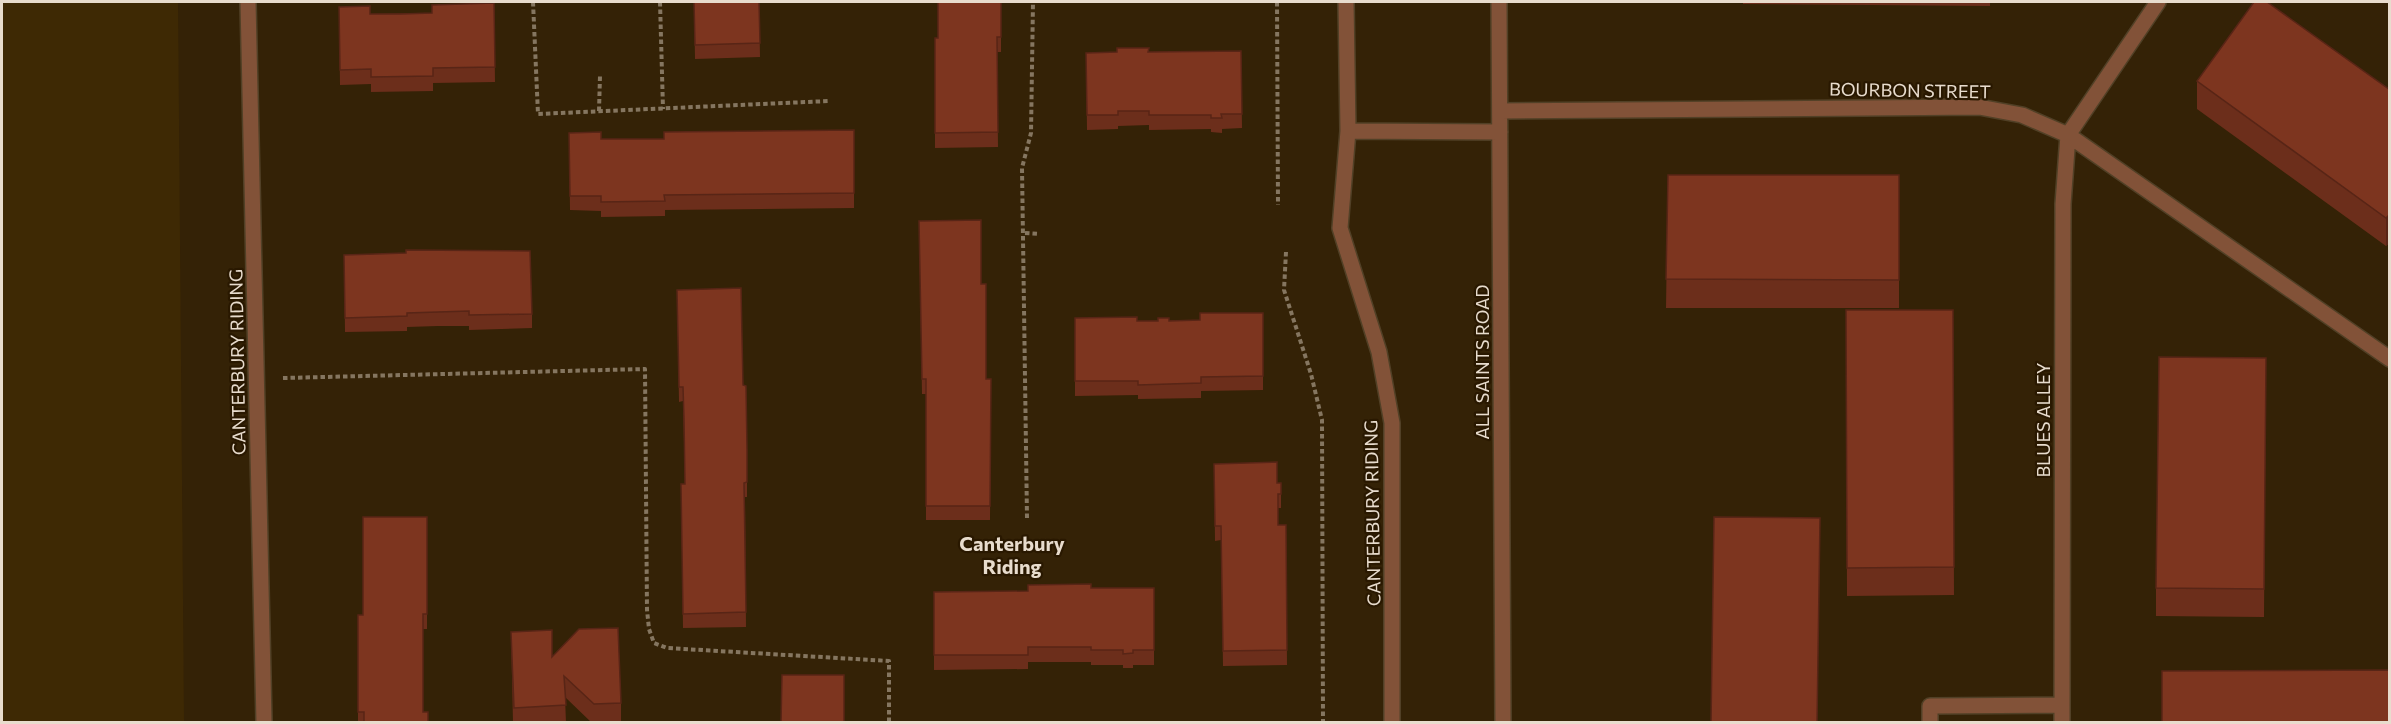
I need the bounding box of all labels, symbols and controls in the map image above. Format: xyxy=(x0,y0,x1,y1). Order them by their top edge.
street label: BOURBON STREET xyxy=(1829,78,1991,102)
street label: CANTERBURY RIDING xyxy=(224,269,250,455)
street label: ALL SAINTS ROAD xyxy=(1471,284,1493,440)
street label: BLUES ALLEY xyxy=(2032,362,2054,478)
street label: CANTERBURY RIDING xyxy=(1359,420,1385,606)
district label: Canterbury Riding xyxy=(959,531,1065,578)

